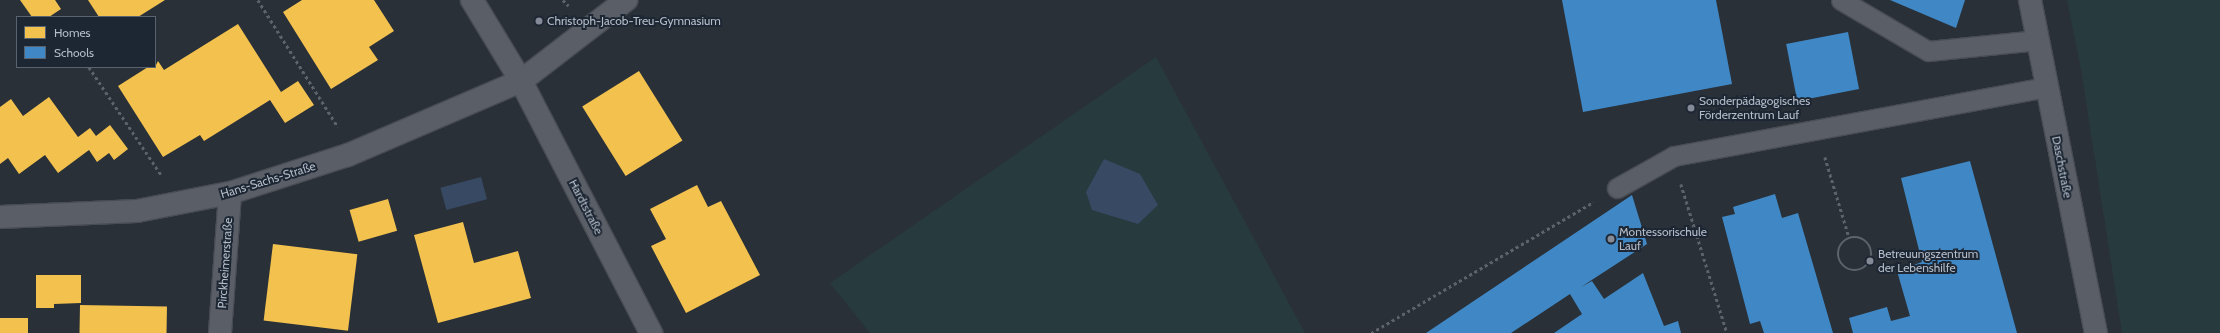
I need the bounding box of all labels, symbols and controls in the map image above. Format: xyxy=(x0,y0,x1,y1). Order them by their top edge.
place label: Christoph-Jacob-Treu-Gymnasium xyxy=(547,14,721,28)
legend xyxy=(16,16,156,68)
marker: Christoph-Jacob-Treu-Gymnasium xyxy=(534,16,544,26)
text: Homes xyxy=(54,25,91,40)
text: Schools xyxy=(54,45,94,60)
place label: Sonderpädagogisches Förderzentrum Lauf xyxy=(1699,94,1810,122)
marker: Sonderpädagogisches Förderzentrum Lauf xyxy=(1686,103,1696,113)
street label: Daschstraße xyxy=(2049,135,2075,199)
street label: Hans-Sachs-Straße xyxy=(219,159,317,201)
street label: Hardtstraße xyxy=(566,177,606,237)
street label: Pirckheimerstraße xyxy=(215,217,235,309)
place label: Montessorischule Lauf xyxy=(1619,225,1707,253)
marker: Montessorischule Lauf xyxy=(1606,234,1616,244)
place label: Betreuungszentrum der Lebenshilfe xyxy=(1878,247,1978,275)
marker: Betreuungszentrum der Lebenshilfe xyxy=(1865,256,1875,266)

